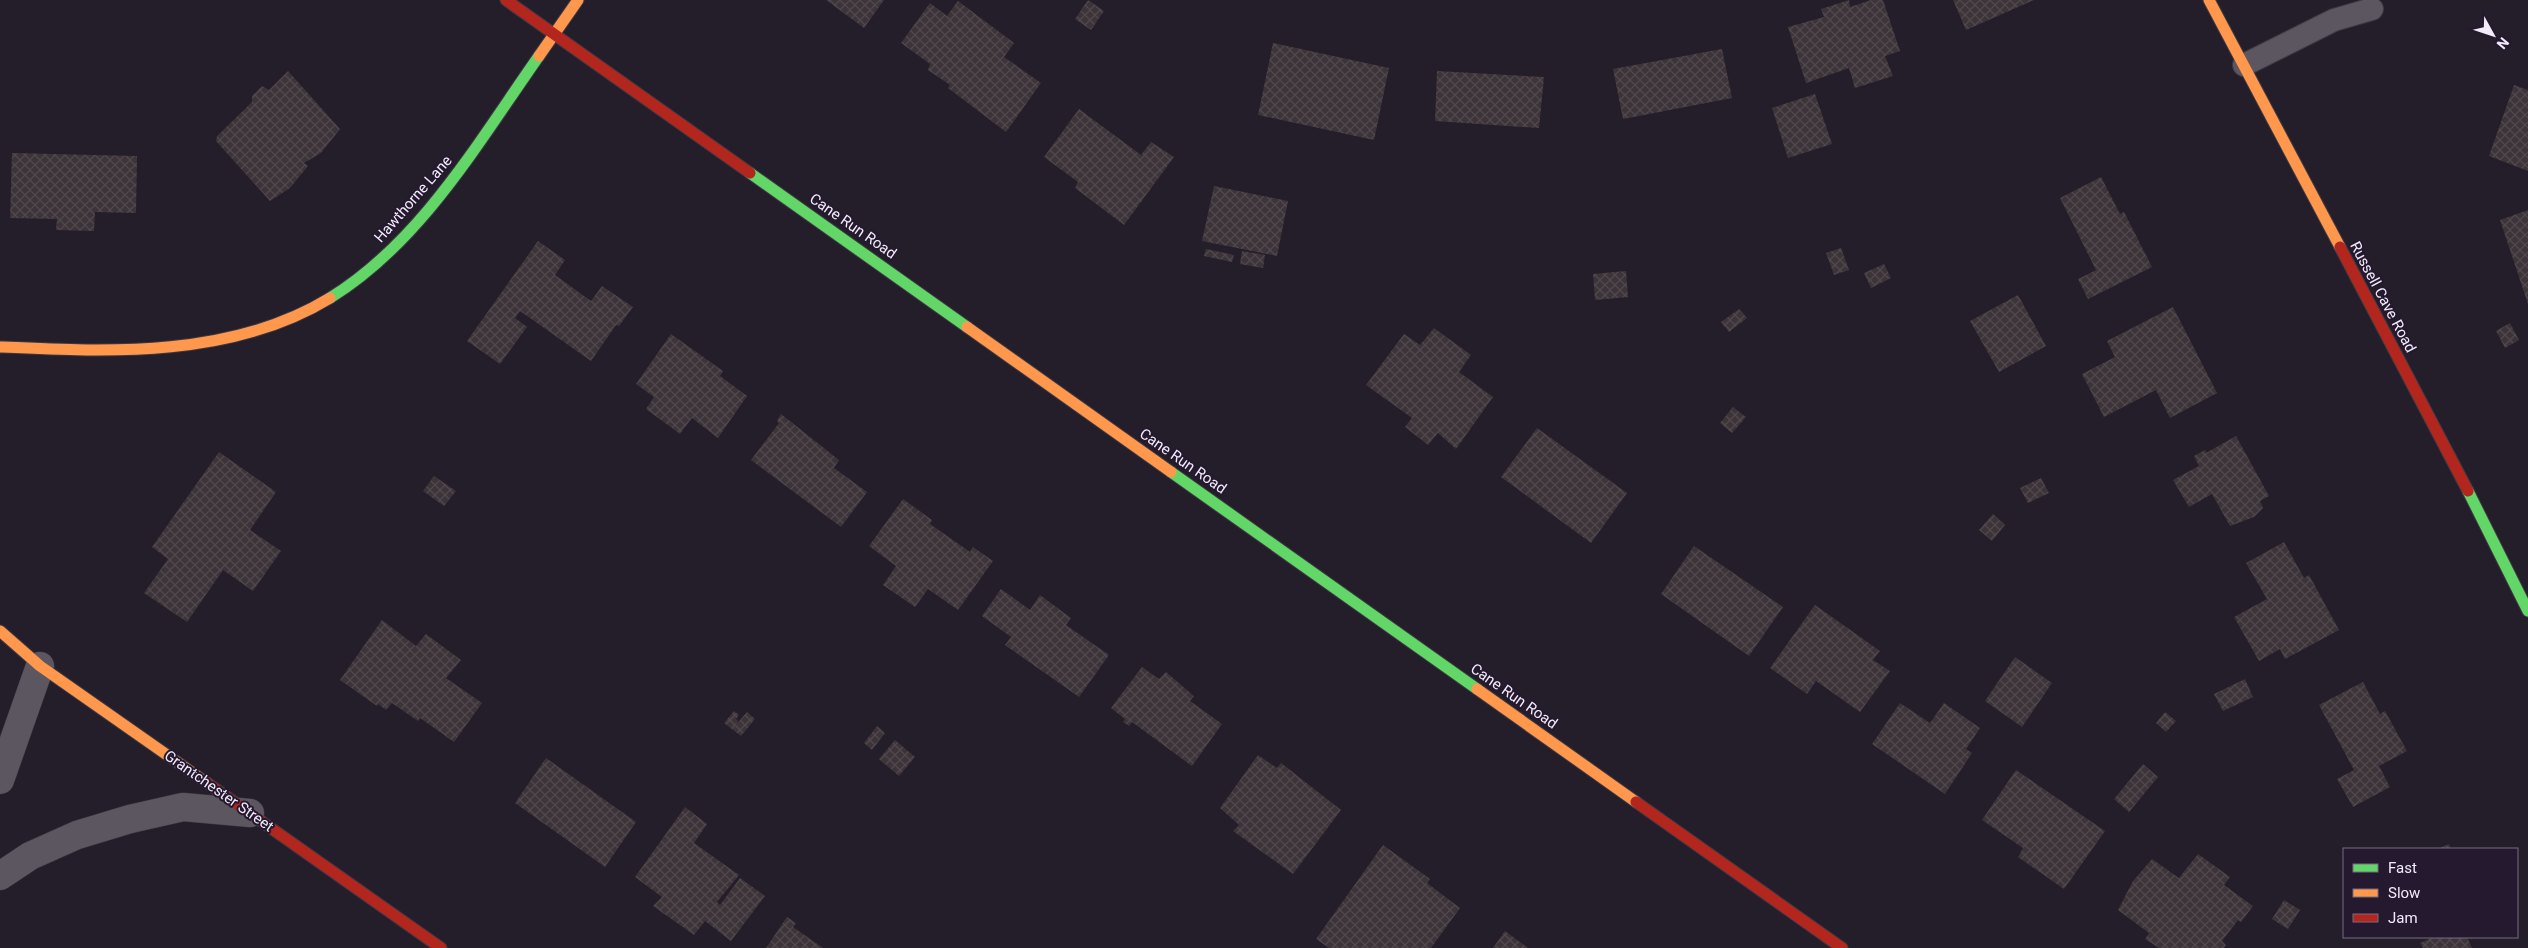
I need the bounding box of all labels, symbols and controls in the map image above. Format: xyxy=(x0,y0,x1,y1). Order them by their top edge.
north arrow xyxy=(2468,10,2518,60)
text: N xyxy=(2494,34,2512,52)
street label: Hawthorne Lane xyxy=(370,152,456,246)
street label: Cane Run Road xyxy=(806,189,900,263)
street label: Russell Cave Road xyxy=(2346,238,2420,356)
street label: Cane Run Road xyxy=(1136,424,1230,498)
street label: Cane Run Road xyxy=(1467,659,1561,733)
street label: Grantchester Street xyxy=(161,747,277,836)
legend xyxy=(2343,848,2518,938)
text: Fast xyxy=(2388,859,2417,877)
text: Slow xyxy=(2388,884,2420,902)
text: Jam xyxy=(2388,909,2418,927)

